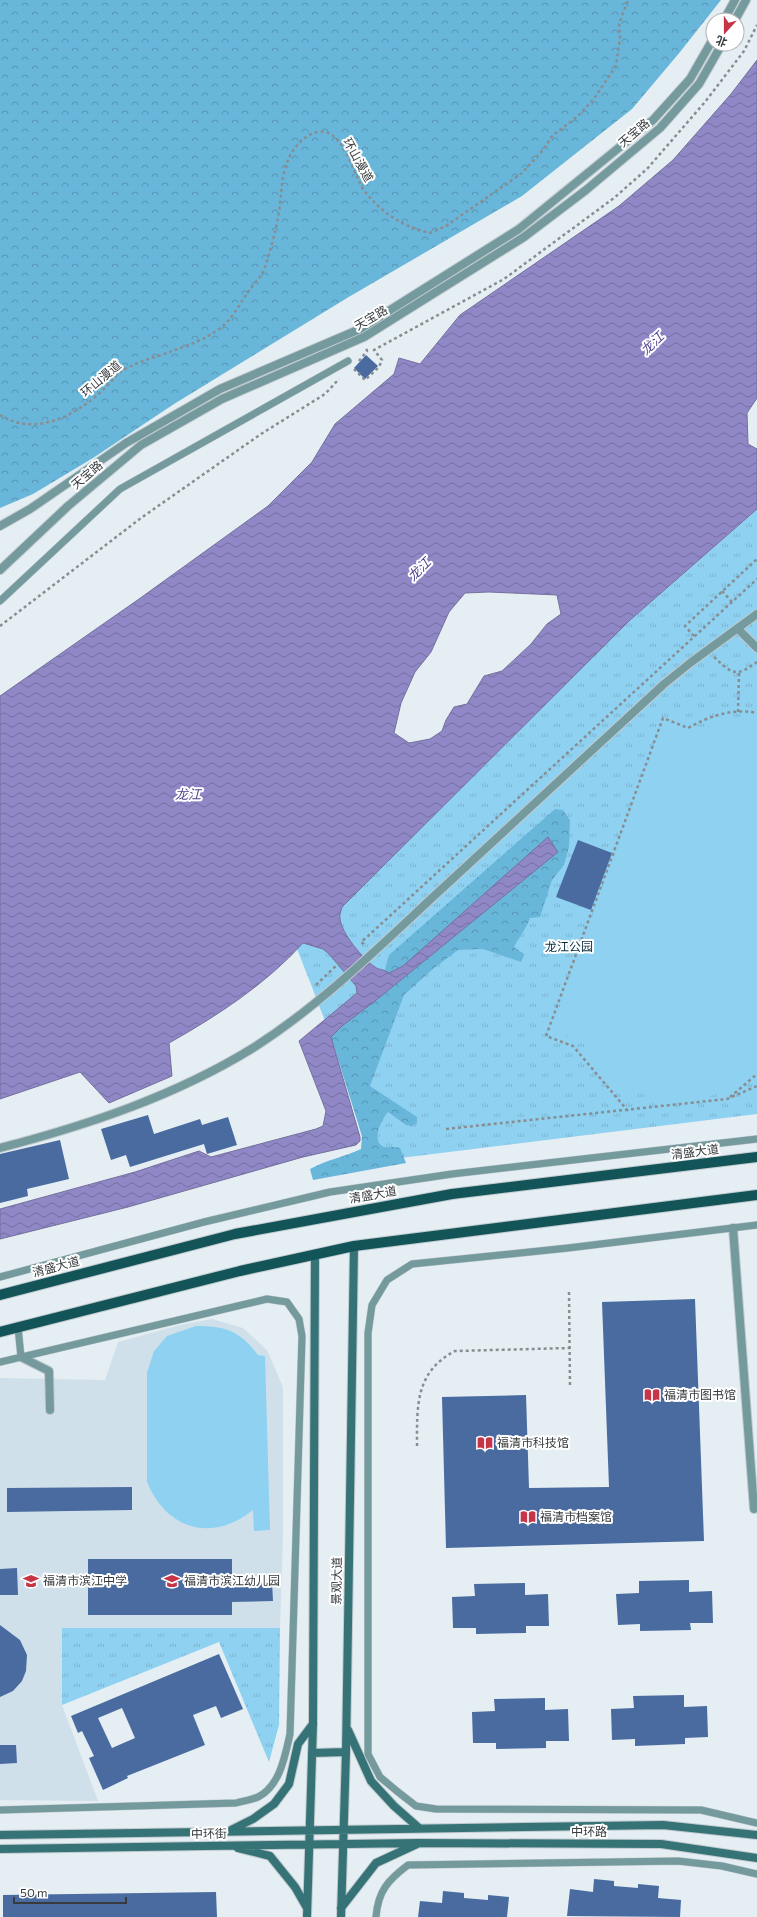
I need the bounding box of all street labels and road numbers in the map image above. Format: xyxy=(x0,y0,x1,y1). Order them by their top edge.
street label: 天宝路 xyxy=(615,115,652,149)
street label: 环山漫道 xyxy=(341,135,377,184)
street label: 天宝路 xyxy=(351,302,390,332)
street label: 环山漫道 xyxy=(77,357,123,399)
street label: 天宝路 xyxy=(68,457,105,491)
street label: 清盛大道 xyxy=(670,1141,720,1161)
street label: 清盛大道 xyxy=(348,1183,398,1205)
street label: 清盛大道 xyxy=(31,1253,81,1279)
street label: 景观大道 xyxy=(329,1557,343,1605)
street label: 中环路 xyxy=(571,1824,607,1838)
street label: 中环街 xyxy=(191,1826,227,1840)

